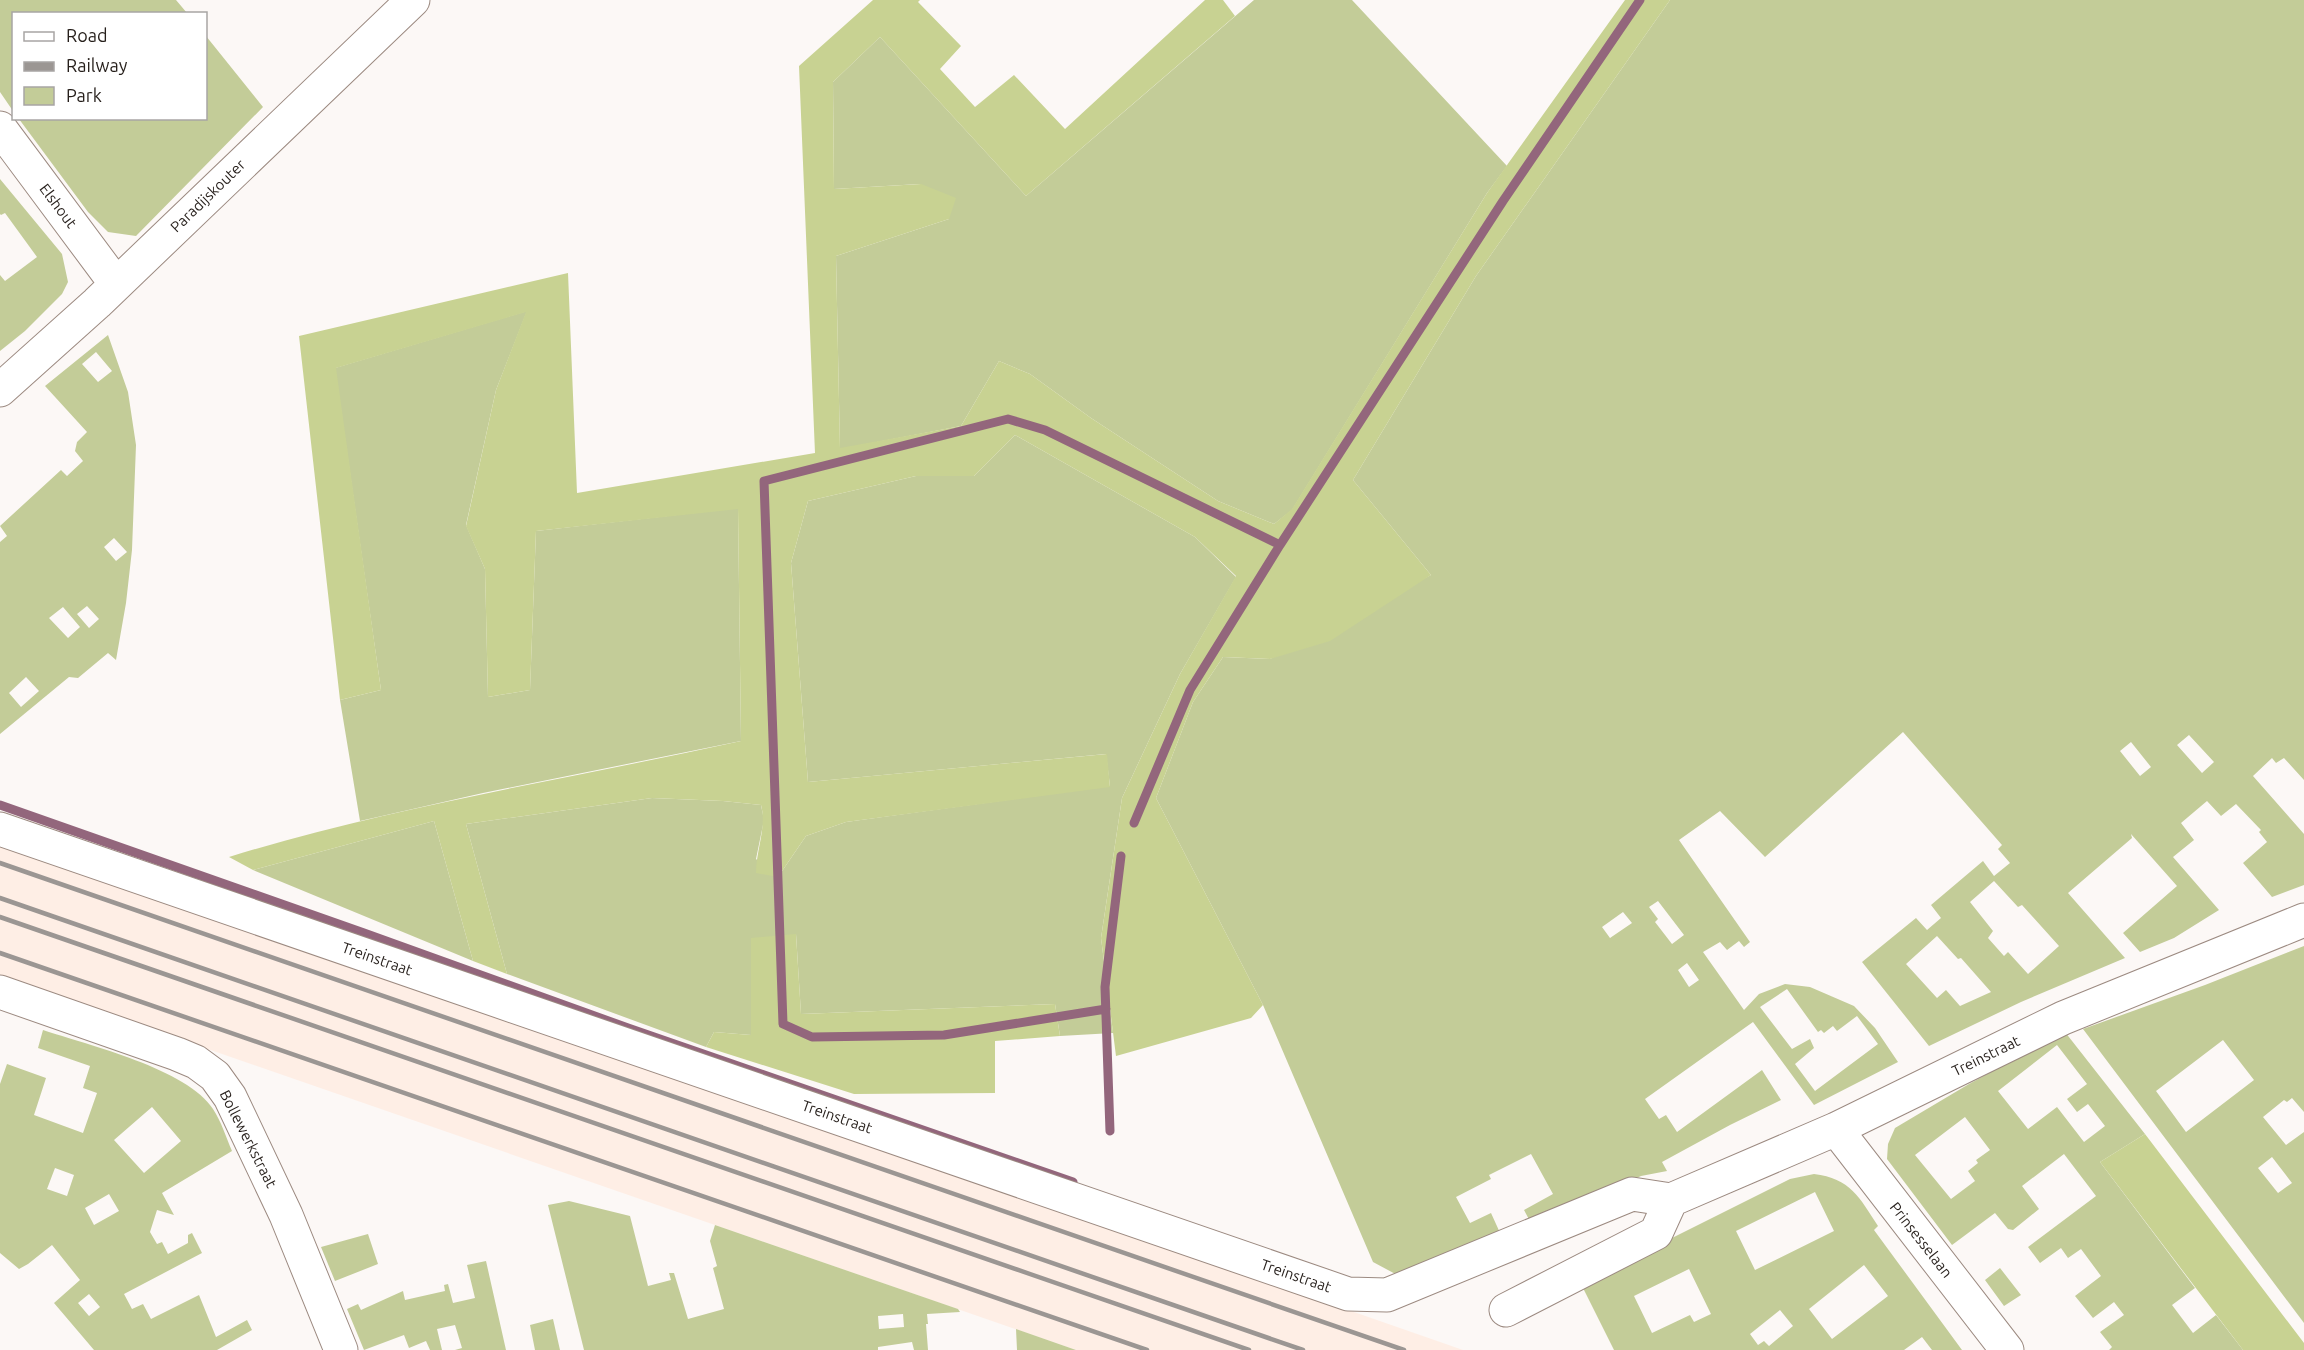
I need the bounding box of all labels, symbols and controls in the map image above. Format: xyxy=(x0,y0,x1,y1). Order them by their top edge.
legend xyxy=(12,12,207,120)
text: Road xyxy=(66,25,108,45)
text: Railway xyxy=(66,55,128,75)
text: Park xyxy=(66,85,102,105)
street label: Paradijskouter xyxy=(167,156,249,235)
street label: Elshout xyxy=(36,180,80,231)
street label: Treinstraat xyxy=(340,939,415,979)
street label: Treinstraat xyxy=(1949,1032,2023,1079)
street label: Bollewerkstraat xyxy=(217,1087,280,1190)
street label: Treinstraat xyxy=(800,1097,875,1137)
street label: Prinsesselaan xyxy=(1887,1199,1956,1281)
street label: Treinstraat xyxy=(1259,1256,1334,1296)

